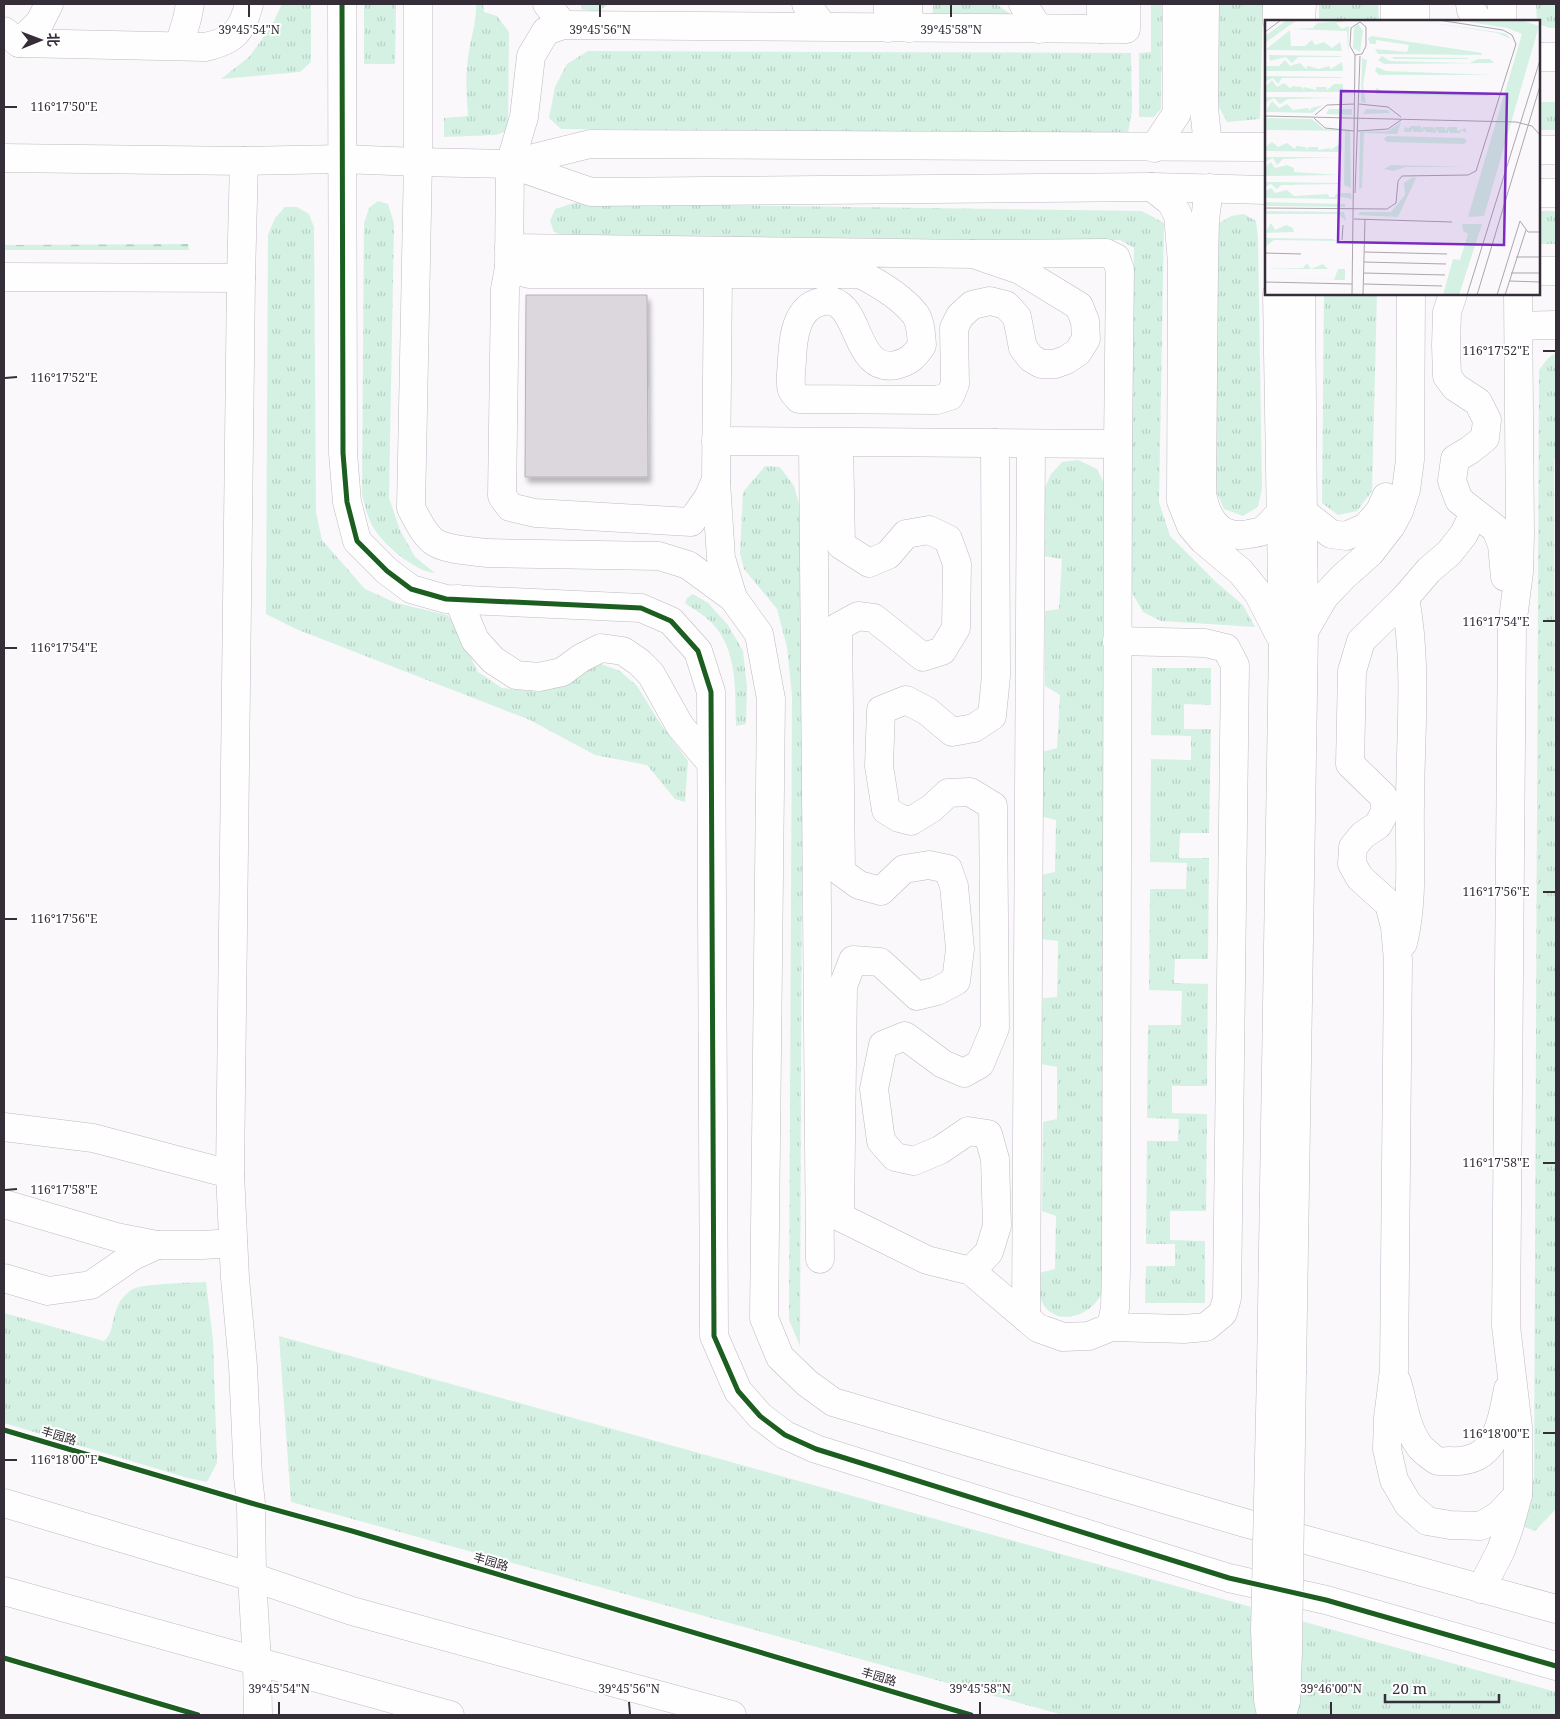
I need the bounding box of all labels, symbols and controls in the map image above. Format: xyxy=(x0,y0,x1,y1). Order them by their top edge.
north arrow xyxy=(15,15,65,65)
inset map xyxy=(1265,20,1540,295)
text: 39°45'54"N xyxy=(218,21,280,38)
text: 39°45'56"N xyxy=(569,21,631,38)
text: 39°45'58"N xyxy=(920,21,982,38)
text: 北 xyxy=(44,33,63,47)
text: 116°17'50"E xyxy=(31,98,97,115)
text: 116°17'52"E xyxy=(1463,342,1529,359)
text: 116°17'52"E xyxy=(31,369,97,386)
text: 116°17'54"E xyxy=(1463,613,1529,630)
text: 116°17'54"E xyxy=(31,639,97,656)
text: 116°17'56"E xyxy=(1463,883,1529,900)
text: 116°17'56"E xyxy=(31,910,97,927)
text: 116°17'58"E xyxy=(1463,1154,1529,1171)
text: 116°17'58"E xyxy=(31,1181,97,1198)
street label: 丰园路 xyxy=(39,1422,79,1449)
text: 116°18'00"E xyxy=(1463,1425,1529,1442)
text: 116°18'00"E xyxy=(31,1451,97,1468)
street label: 丰园路 xyxy=(471,1548,511,1575)
street label: 丰园路 xyxy=(859,1663,899,1690)
scale bar xyxy=(1385,1672,1499,1704)
text: 20 m xyxy=(1392,1678,1427,1698)
text: 39°45'54"N xyxy=(248,1680,310,1697)
text: 39°45'56"N xyxy=(598,1680,660,1697)
text: 39°45'58"N xyxy=(949,1680,1011,1697)
text: 39°46'00"N xyxy=(1300,1680,1362,1697)

